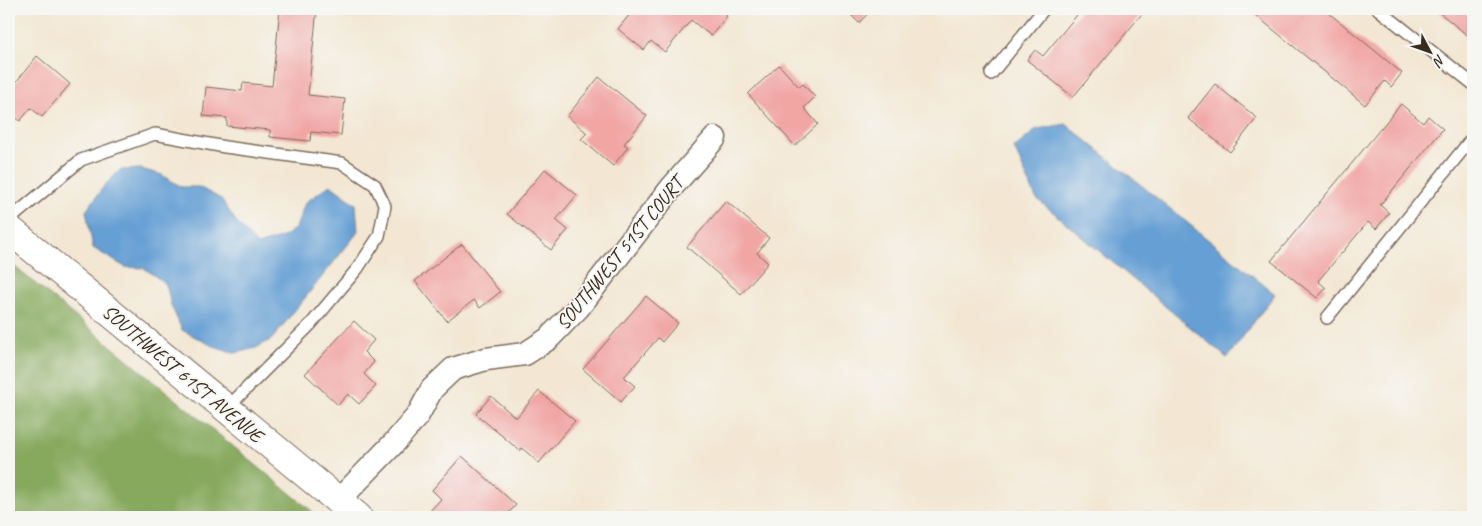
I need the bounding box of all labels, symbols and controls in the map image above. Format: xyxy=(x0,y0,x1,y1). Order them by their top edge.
north arrow xyxy=(1404,28,1454,78)
text: N xyxy=(1429,51,1449,71)
street label: SOUTHWEST 51ST COURT xyxy=(550,168,692,335)
street label: SOUTHWEST 61ST AVENUE xyxy=(97,299,270,449)

